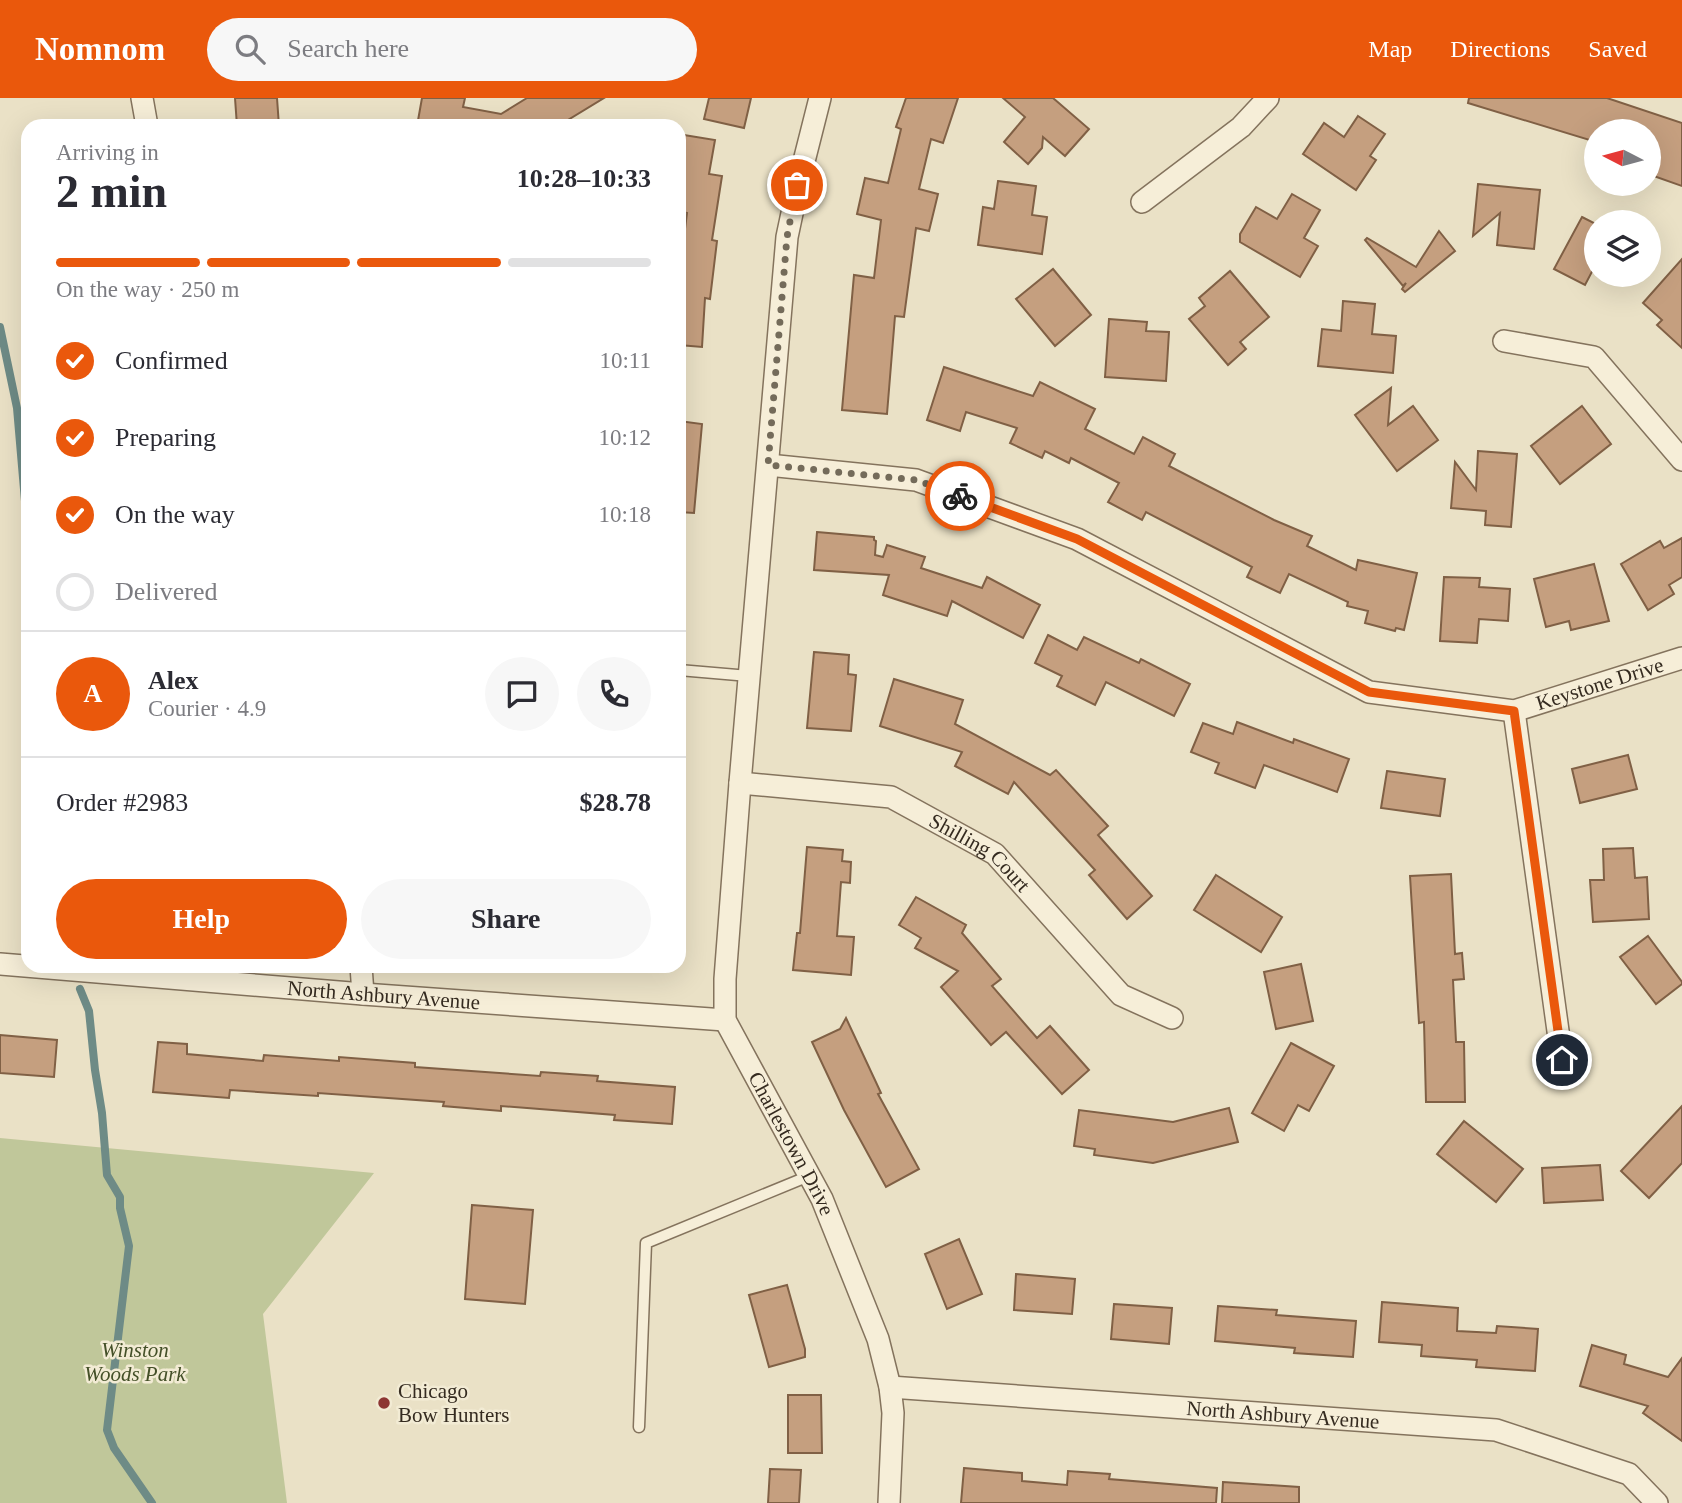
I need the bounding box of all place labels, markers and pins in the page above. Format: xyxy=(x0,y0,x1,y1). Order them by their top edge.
pin xyxy=(767,155,827,215)
pin xyxy=(1532,1030,1592,1090)
place label: Chicago Bow Hunters xyxy=(398,1379,509,1427)
marker: Chicago Bow Hunters xyxy=(376,1395,392,1411)

